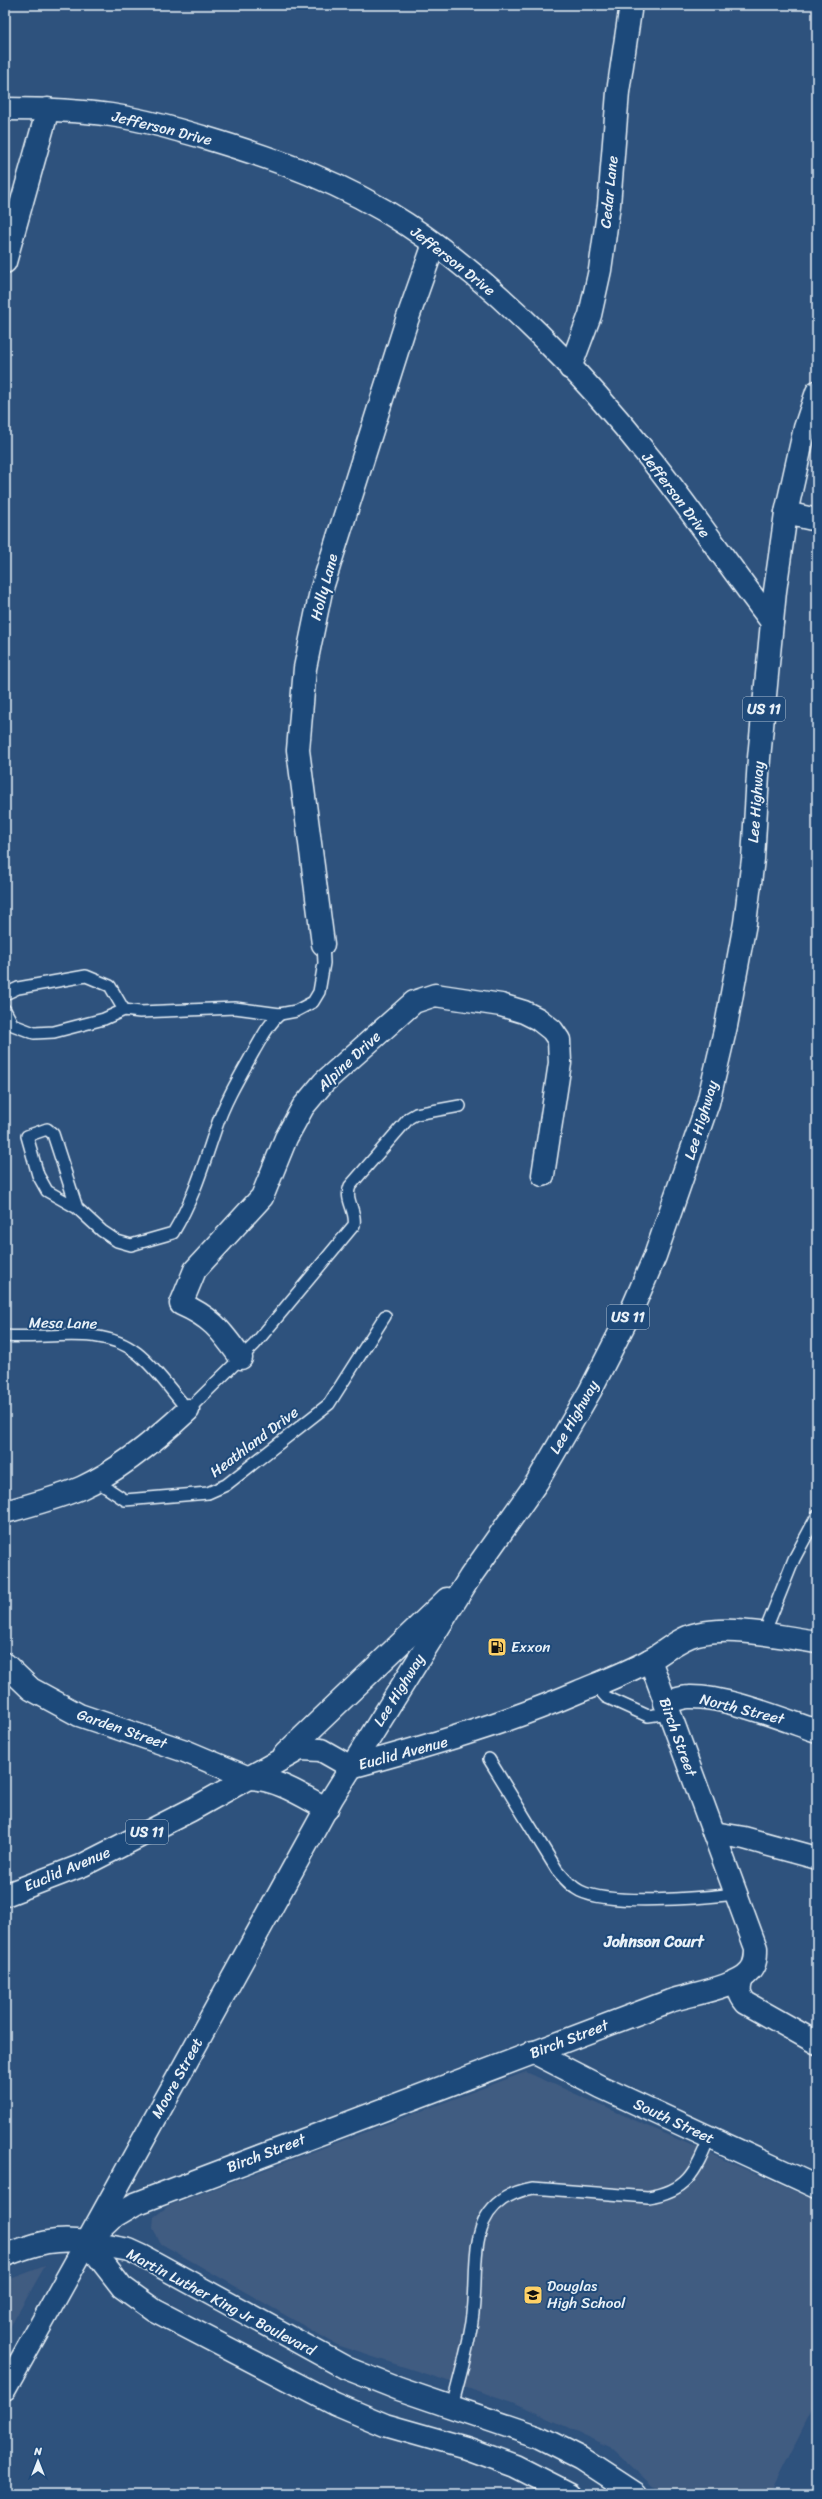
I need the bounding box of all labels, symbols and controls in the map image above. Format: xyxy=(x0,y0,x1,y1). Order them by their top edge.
street label: Jefferson Drive xyxy=(108,103,215,153)
street label: Cedar Lane xyxy=(592,154,626,230)
street label: Jefferson Drive xyxy=(404,219,502,303)
street label: Jefferson Drive xyxy=(634,446,717,544)
street label: Holly Lane xyxy=(303,551,345,623)
road number: US 11 xyxy=(743,697,785,721)
street label: Lee Highway xyxy=(740,760,772,844)
street label: Alpine Drive xyxy=(310,1024,387,1098)
street label: Lee Highway xyxy=(677,1077,725,1163)
road number: US 11 xyxy=(607,1305,649,1329)
street label: Mesa Lane xyxy=(29,1309,98,1337)
street label: Lee Highway xyxy=(542,1375,606,1459)
street label: Heathland Drive xyxy=(204,1400,304,1484)
place label: Exxon xyxy=(511,1634,550,1660)
fuel station icon: Exxon xyxy=(486,1636,508,1658)
street label: Lee Highway xyxy=(366,1648,432,1732)
street label: North Street xyxy=(697,1686,788,1732)
street label: Birch Street xyxy=(652,1694,705,1781)
street label: Garden Street xyxy=(73,1701,171,1757)
street label: Euclid Avenue xyxy=(355,1728,451,1777)
road number: US 11 xyxy=(126,1820,168,1844)
street label: Euclid Avenue xyxy=(20,1839,115,1899)
district label: Johnson Court xyxy=(603,1927,705,1956)
street label: Birch Street xyxy=(526,2012,613,2066)
street label: Moore Street xyxy=(144,2032,210,2123)
street label: South Street xyxy=(629,2091,719,2151)
street label: Birch Street xyxy=(223,2126,310,2180)
street label: Martin Luther King Jr Boulevard xyxy=(122,2241,321,2364)
place label: Douglas High School xyxy=(547,2273,626,2316)
school or university icon: Douglas High School xyxy=(522,2284,544,2306)
north arrow xyxy=(18,2441,58,2481)
text: N xyxy=(33,2442,42,2461)

